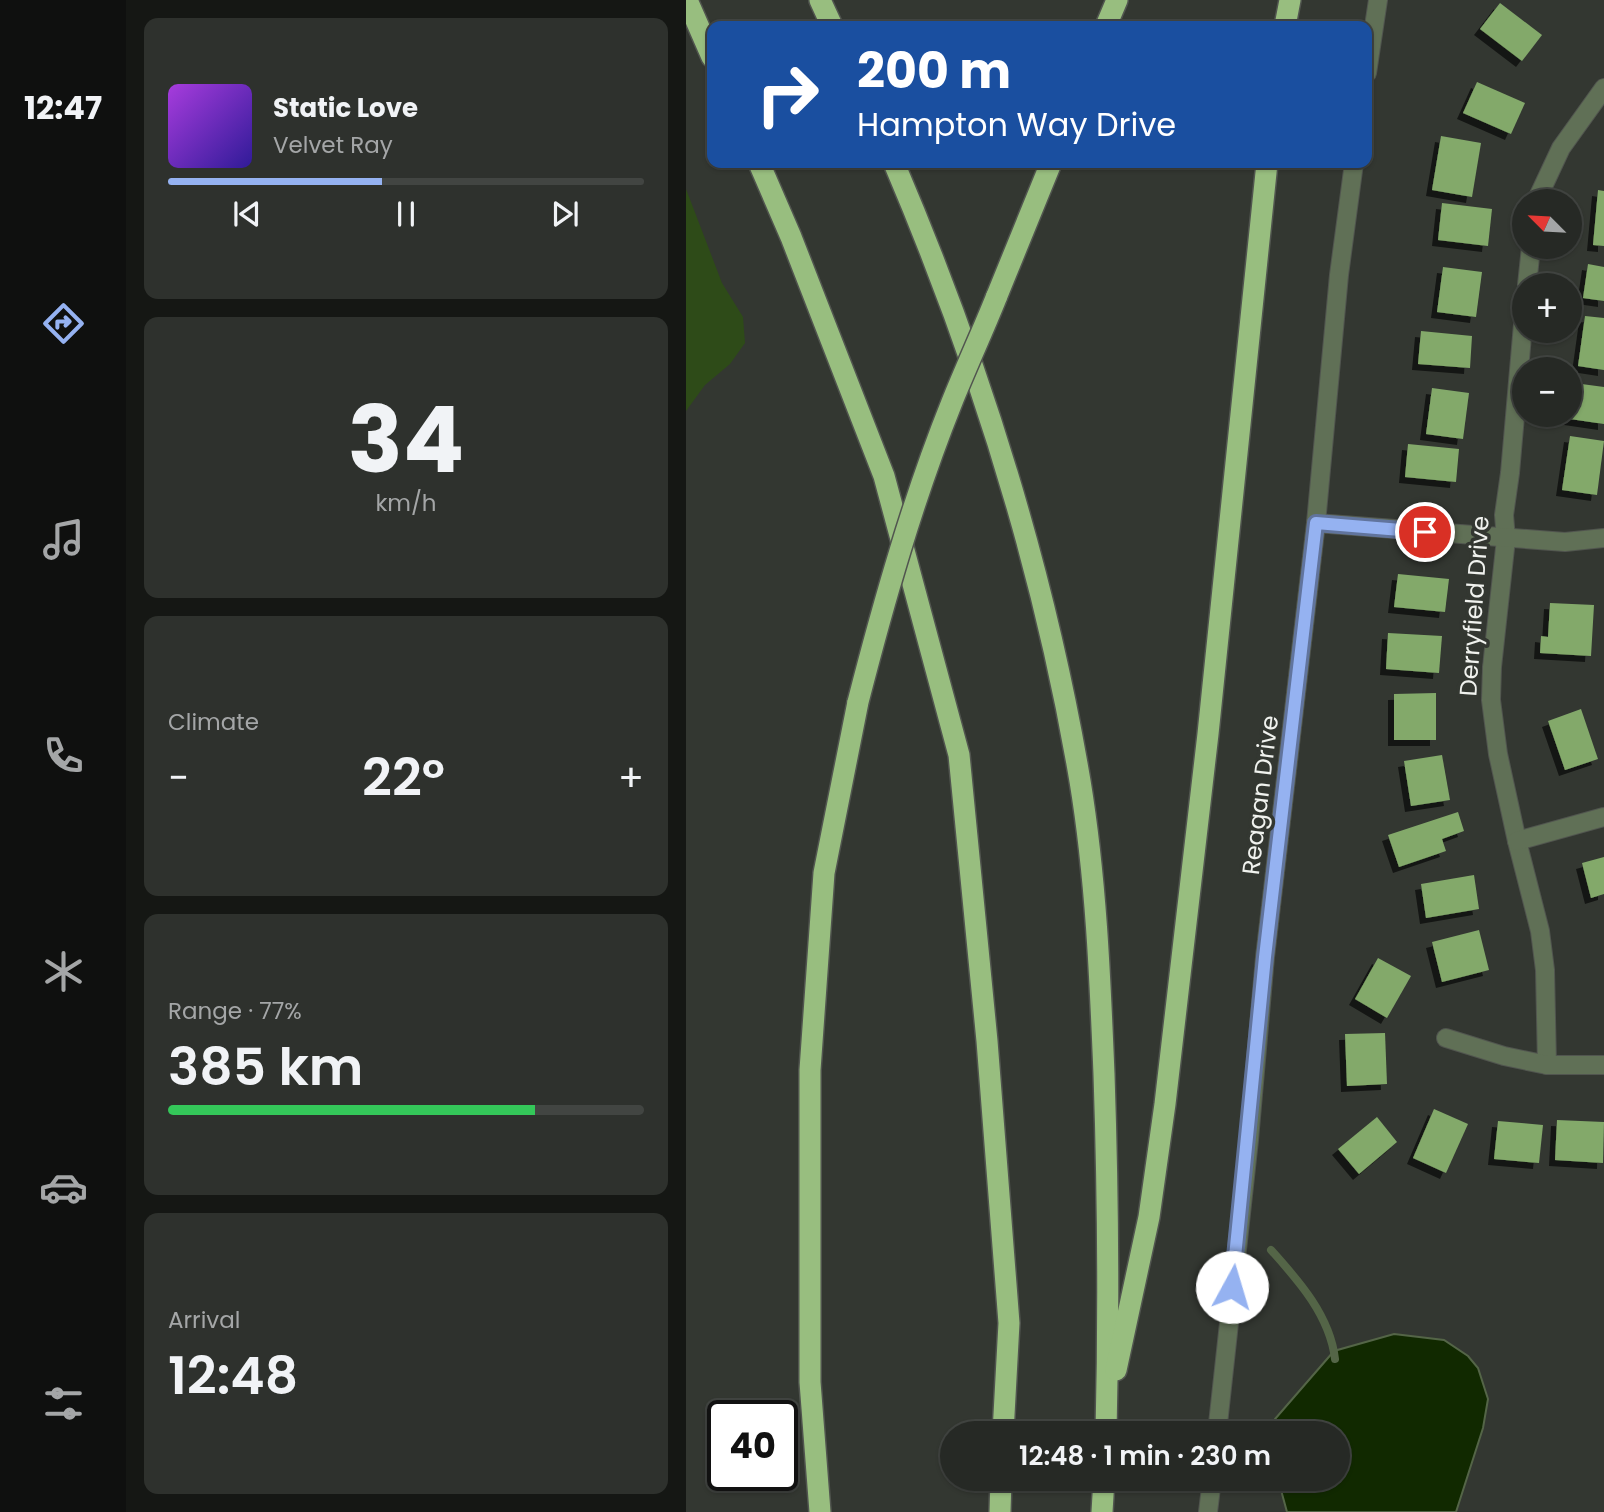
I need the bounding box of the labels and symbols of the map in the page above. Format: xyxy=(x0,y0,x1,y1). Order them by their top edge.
north arrow xyxy=(1512,189,1582,259)
pin xyxy=(1395,502,1455,562)
street label: Derryfield Drive xyxy=(1451,515,1497,697)
street label: Reagan Drive xyxy=(1234,714,1286,876)
position arrow xyxy=(1195,1250,1269,1324)
speed limit sign: 40 xyxy=(707,1400,798,1491)

